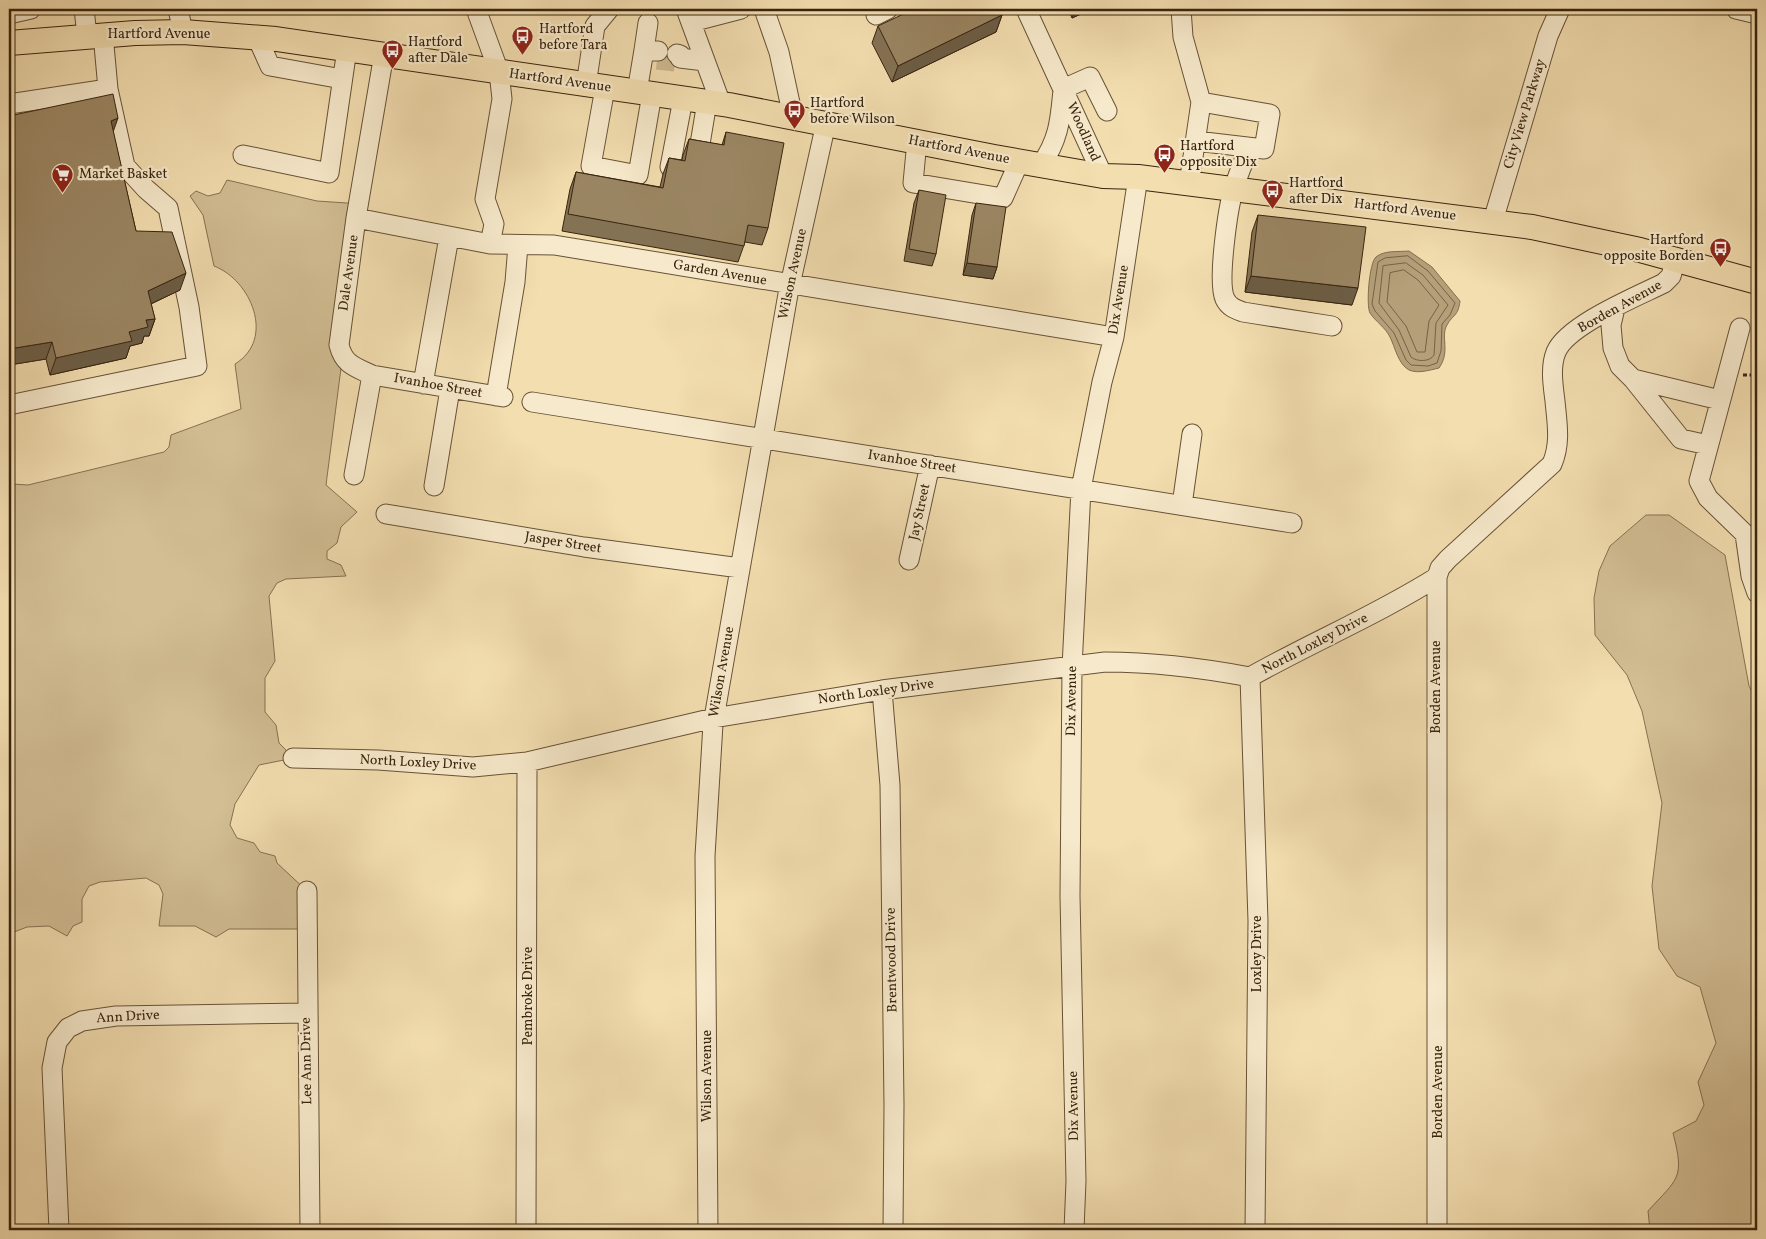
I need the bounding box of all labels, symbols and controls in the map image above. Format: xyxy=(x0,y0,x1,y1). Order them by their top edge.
place label: Hartford before Tara xyxy=(539,20,608,55)
street label: Hartford Avenue xyxy=(108,25,211,44)
bus stop icon: Hartford before Tara xyxy=(511,25,535,56)
place label: Hartford after Dale xyxy=(408,33,468,68)
bus stop icon: Hartford after Dale xyxy=(380,38,404,69)
street label: City View Parkway xyxy=(1499,56,1551,171)
street label: Hartford Avenue xyxy=(508,64,613,98)
place label: Hartford before Wilson xyxy=(810,94,895,129)
bus stop icon: Hartford before Wilson xyxy=(782,99,806,130)
street label: Woodland xyxy=(1061,99,1105,165)
street label: Hartford Avenue xyxy=(907,131,1012,169)
place label: Hartford opposite Dix xyxy=(1180,137,1257,172)
bus stop icon: Hartford opposite Dix xyxy=(1152,142,1176,173)
supermarket icon: Market Basket xyxy=(51,162,75,193)
place label: Market Basket xyxy=(79,165,167,184)
place label: Hartford after Dix xyxy=(1289,174,1343,209)
bus stop icon: Hartford after Dix xyxy=(1261,179,1285,210)
street label: Hartford Avenue xyxy=(1353,194,1458,226)
street label: Wilson Avenue xyxy=(774,226,812,321)
place label: Hartford opposite Borden xyxy=(1604,231,1704,266)
street label: Dale Avenue xyxy=(334,233,364,312)
bus stop icon: Hartford opposite Borden xyxy=(1708,236,1732,267)
street label: Garden Avenue xyxy=(672,255,769,291)
street label: Dix Avenue xyxy=(1104,263,1134,336)
street label: Borden Avenue xyxy=(1574,276,1666,338)
street label: Ivanhoe Street xyxy=(392,369,484,403)
street label: Ivanhoe Street xyxy=(866,446,958,478)
street label: Jay Street xyxy=(905,482,935,542)
street label: Jasper Street xyxy=(523,528,603,558)
street label: North Loxley Drive xyxy=(1259,609,1372,679)
street label: Wilson Avenue xyxy=(705,624,739,719)
street label: Borden Avenue xyxy=(1427,640,1446,734)
street label: Dix Avenue xyxy=(1062,665,1082,736)
street label: North Loxley Drive xyxy=(817,674,936,710)
street label: North Loxley Drive xyxy=(359,750,477,776)
street label: Brentwood Drive xyxy=(882,907,902,1013)
street label: Loxley Drive xyxy=(1248,915,1267,993)
street label: Pembroke Drive xyxy=(519,946,538,1045)
street label: Ann Drive xyxy=(96,1006,161,1028)
street label: Lee Ann Drive xyxy=(297,1017,317,1105)
street label: Wilson Avenue xyxy=(698,1029,717,1122)
street label: Borden Avenue xyxy=(1429,1045,1448,1139)
street label: Dix Avenue xyxy=(1064,1070,1084,1141)

